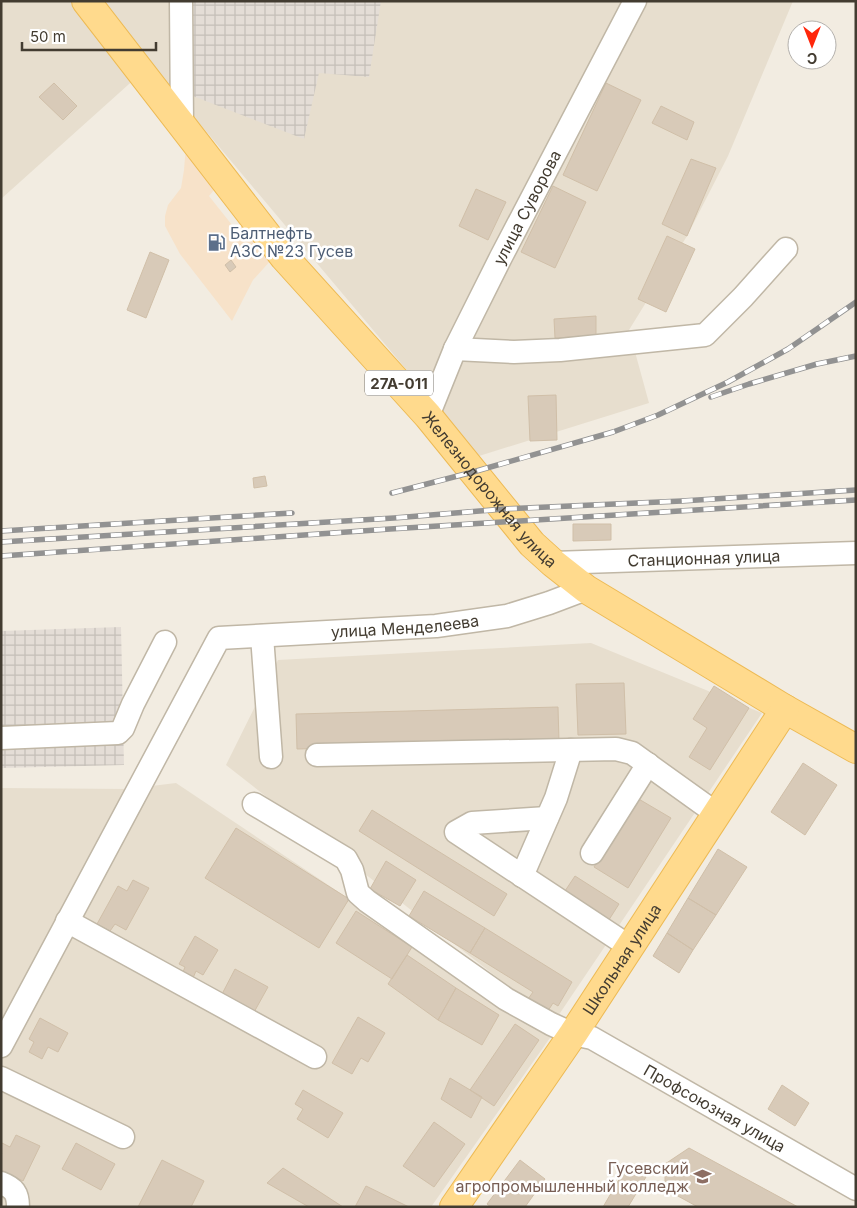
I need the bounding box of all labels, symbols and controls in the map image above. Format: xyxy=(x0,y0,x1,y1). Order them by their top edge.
scale bar xyxy=(22,20,156,52)
north arrow xyxy=(787,20,837,70)
text: 50 m xyxy=(30,27,66,46)
text: С xyxy=(807,50,817,67)
street label: улица Суворова xyxy=(489,147,565,268)
place label: Балтнефть АЗС №23 Гусев xyxy=(230,223,353,261)
fuel station icon: Балтнефть АЗС №23 Гусев xyxy=(206,232,226,252)
road number: 27А-011 xyxy=(365,370,433,396)
street label: Железнодорожная улица xyxy=(418,407,561,572)
street label: Станционная улица xyxy=(627,546,781,571)
street label: улица Менделеева xyxy=(330,610,480,642)
street label: Школьная улица xyxy=(578,900,665,1019)
street label: Профсоюзная улица xyxy=(640,1060,789,1157)
place label: Гусевский агропромышленный колледж xyxy=(456,1158,689,1196)
school or university icon: Гусевский агропромышленный колледж xyxy=(693,1167,713,1187)

